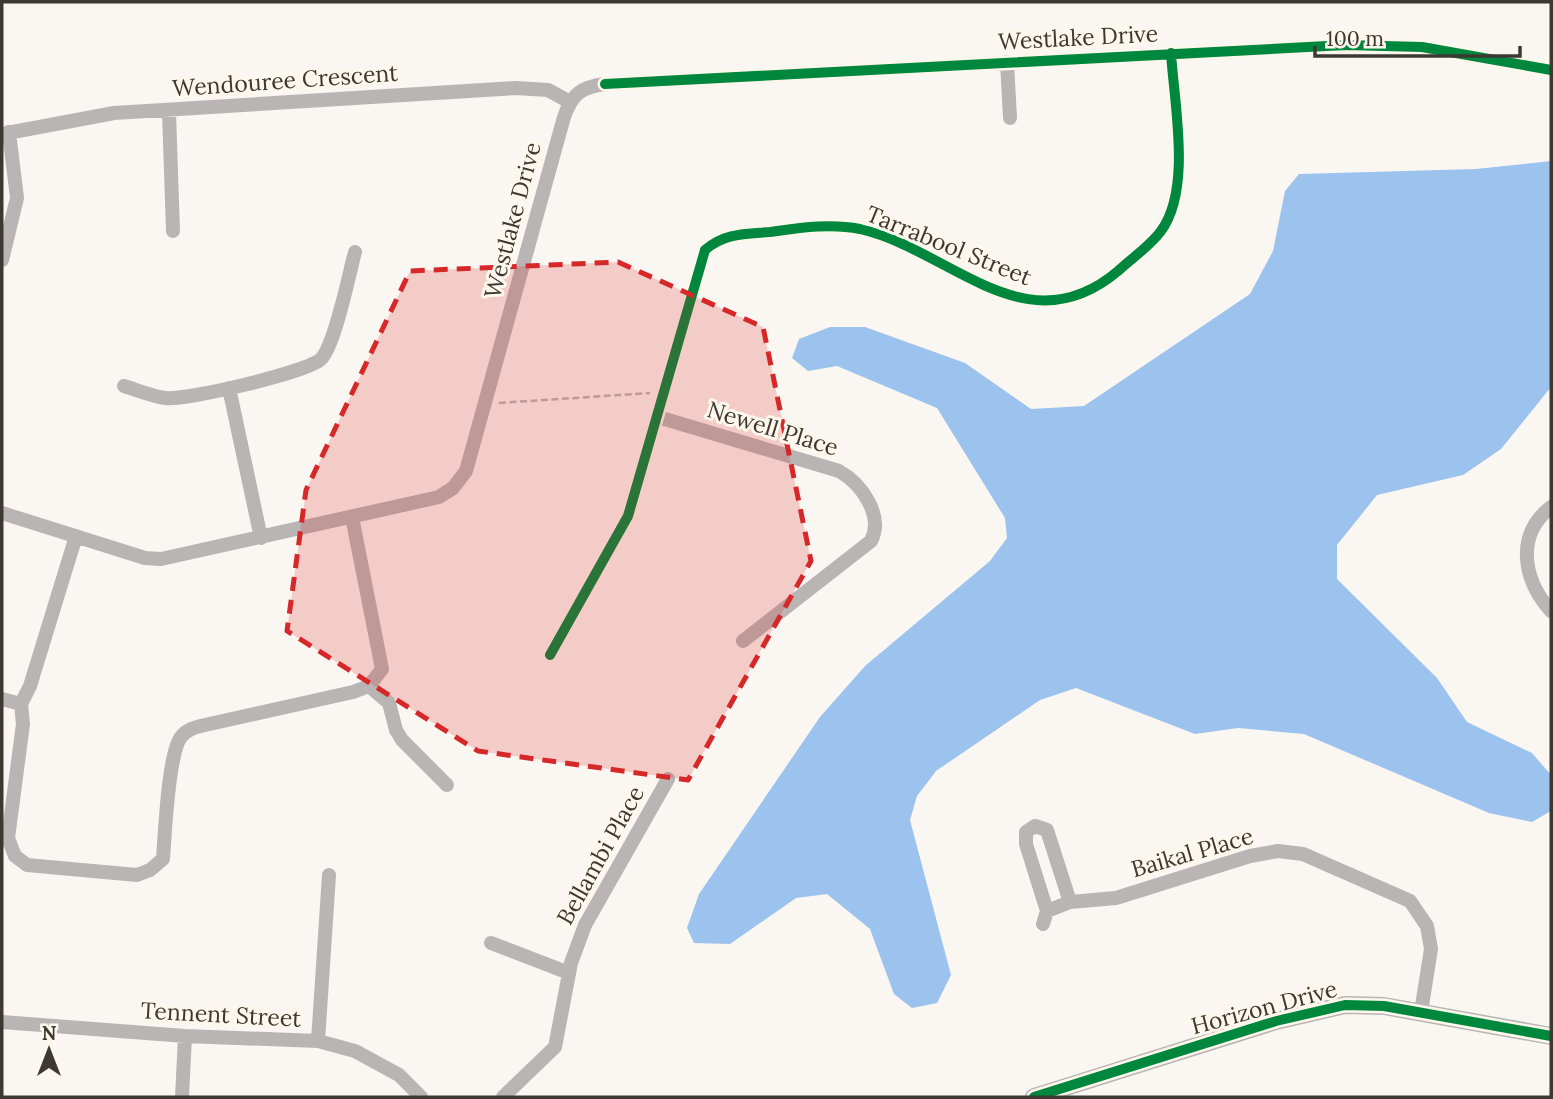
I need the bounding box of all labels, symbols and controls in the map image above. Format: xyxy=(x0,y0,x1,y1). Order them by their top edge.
scale bar xyxy=(1315,14,1520,58)
street label: Westlake Drive xyxy=(997,18,1159,56)
text: 100 m xyxy=(1326,25,1384,52)
street label: Wendouree Crescent xyxy=(171,58,399,102)
street label: Westlake Drive xyxy=(477,139,547,301)
street label: Tarrabool Street xyxy=(862,199,1036,291)
street label: Newell Place xyxy=(704,394,842,462)
street label: Bellambi Place xyxy=(550,781,650,929)
street label: Baikal Place xyxy=(1128,821,1256,883)
street label: Horizon Drive xyxy=(1188,974,1340,1040)
street label: Tennent Street xyxy=(140,995,302,1033)
north arrow xyxy=(14,1015,84,1085)
text: N xyxy=(42,1021,57,1045)

